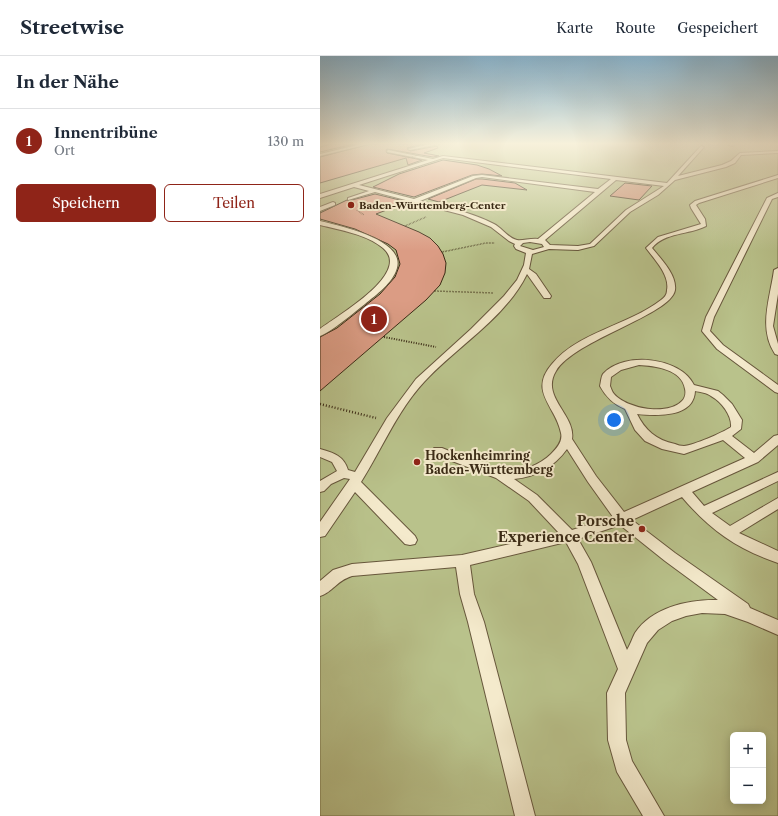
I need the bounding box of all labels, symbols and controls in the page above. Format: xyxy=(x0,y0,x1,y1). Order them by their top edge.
text: Streetwise xyxy=(20,16,124,39)
text: Karte xyxy=(556,19,593,37)
text: Route xyxy=(615,19,655,37)
text: Gespeichert xyxy=(677,19,758,37)
text: In der Nähe xyxy=(16,72,119,92)
text: Innentribüne xyxy=(54,123,158,142)
text: 1 xyxy=(26,133,32,149)
text: 130 m xyxy=(268,133,304,149)
text: Ort xyxy=(54,142,75,158)
button: Speichern xyxy=(16,184,156,222)
button: Teilen xyxy=(164,184,304,222)
place label: Baden-Württemberg-Center xyxy=(359,199,506,212)
marker: Baden-Württemberg-Center xyxy=(346,200,356,210)
pin: 1 xyxy=(361,304,387,334)
your location xyxy=(604,410,624,430)
place label: Hockenheimring Baden-Württemberg xyxy=(425,448,554,477)
marker: Hockenheimring Baden-Württemberg xyxy=(412,457,422,467)
place label: Porsche Experience Center xyxy=(498,512,634,546)
marker: Porsche Experience Center xyxy=(637,524,647,534)
map controls xyxy=(730,732,766,804)
button: + xyxy=(730,732,766,768)
button: − xyxy=(730,768,766,804)

